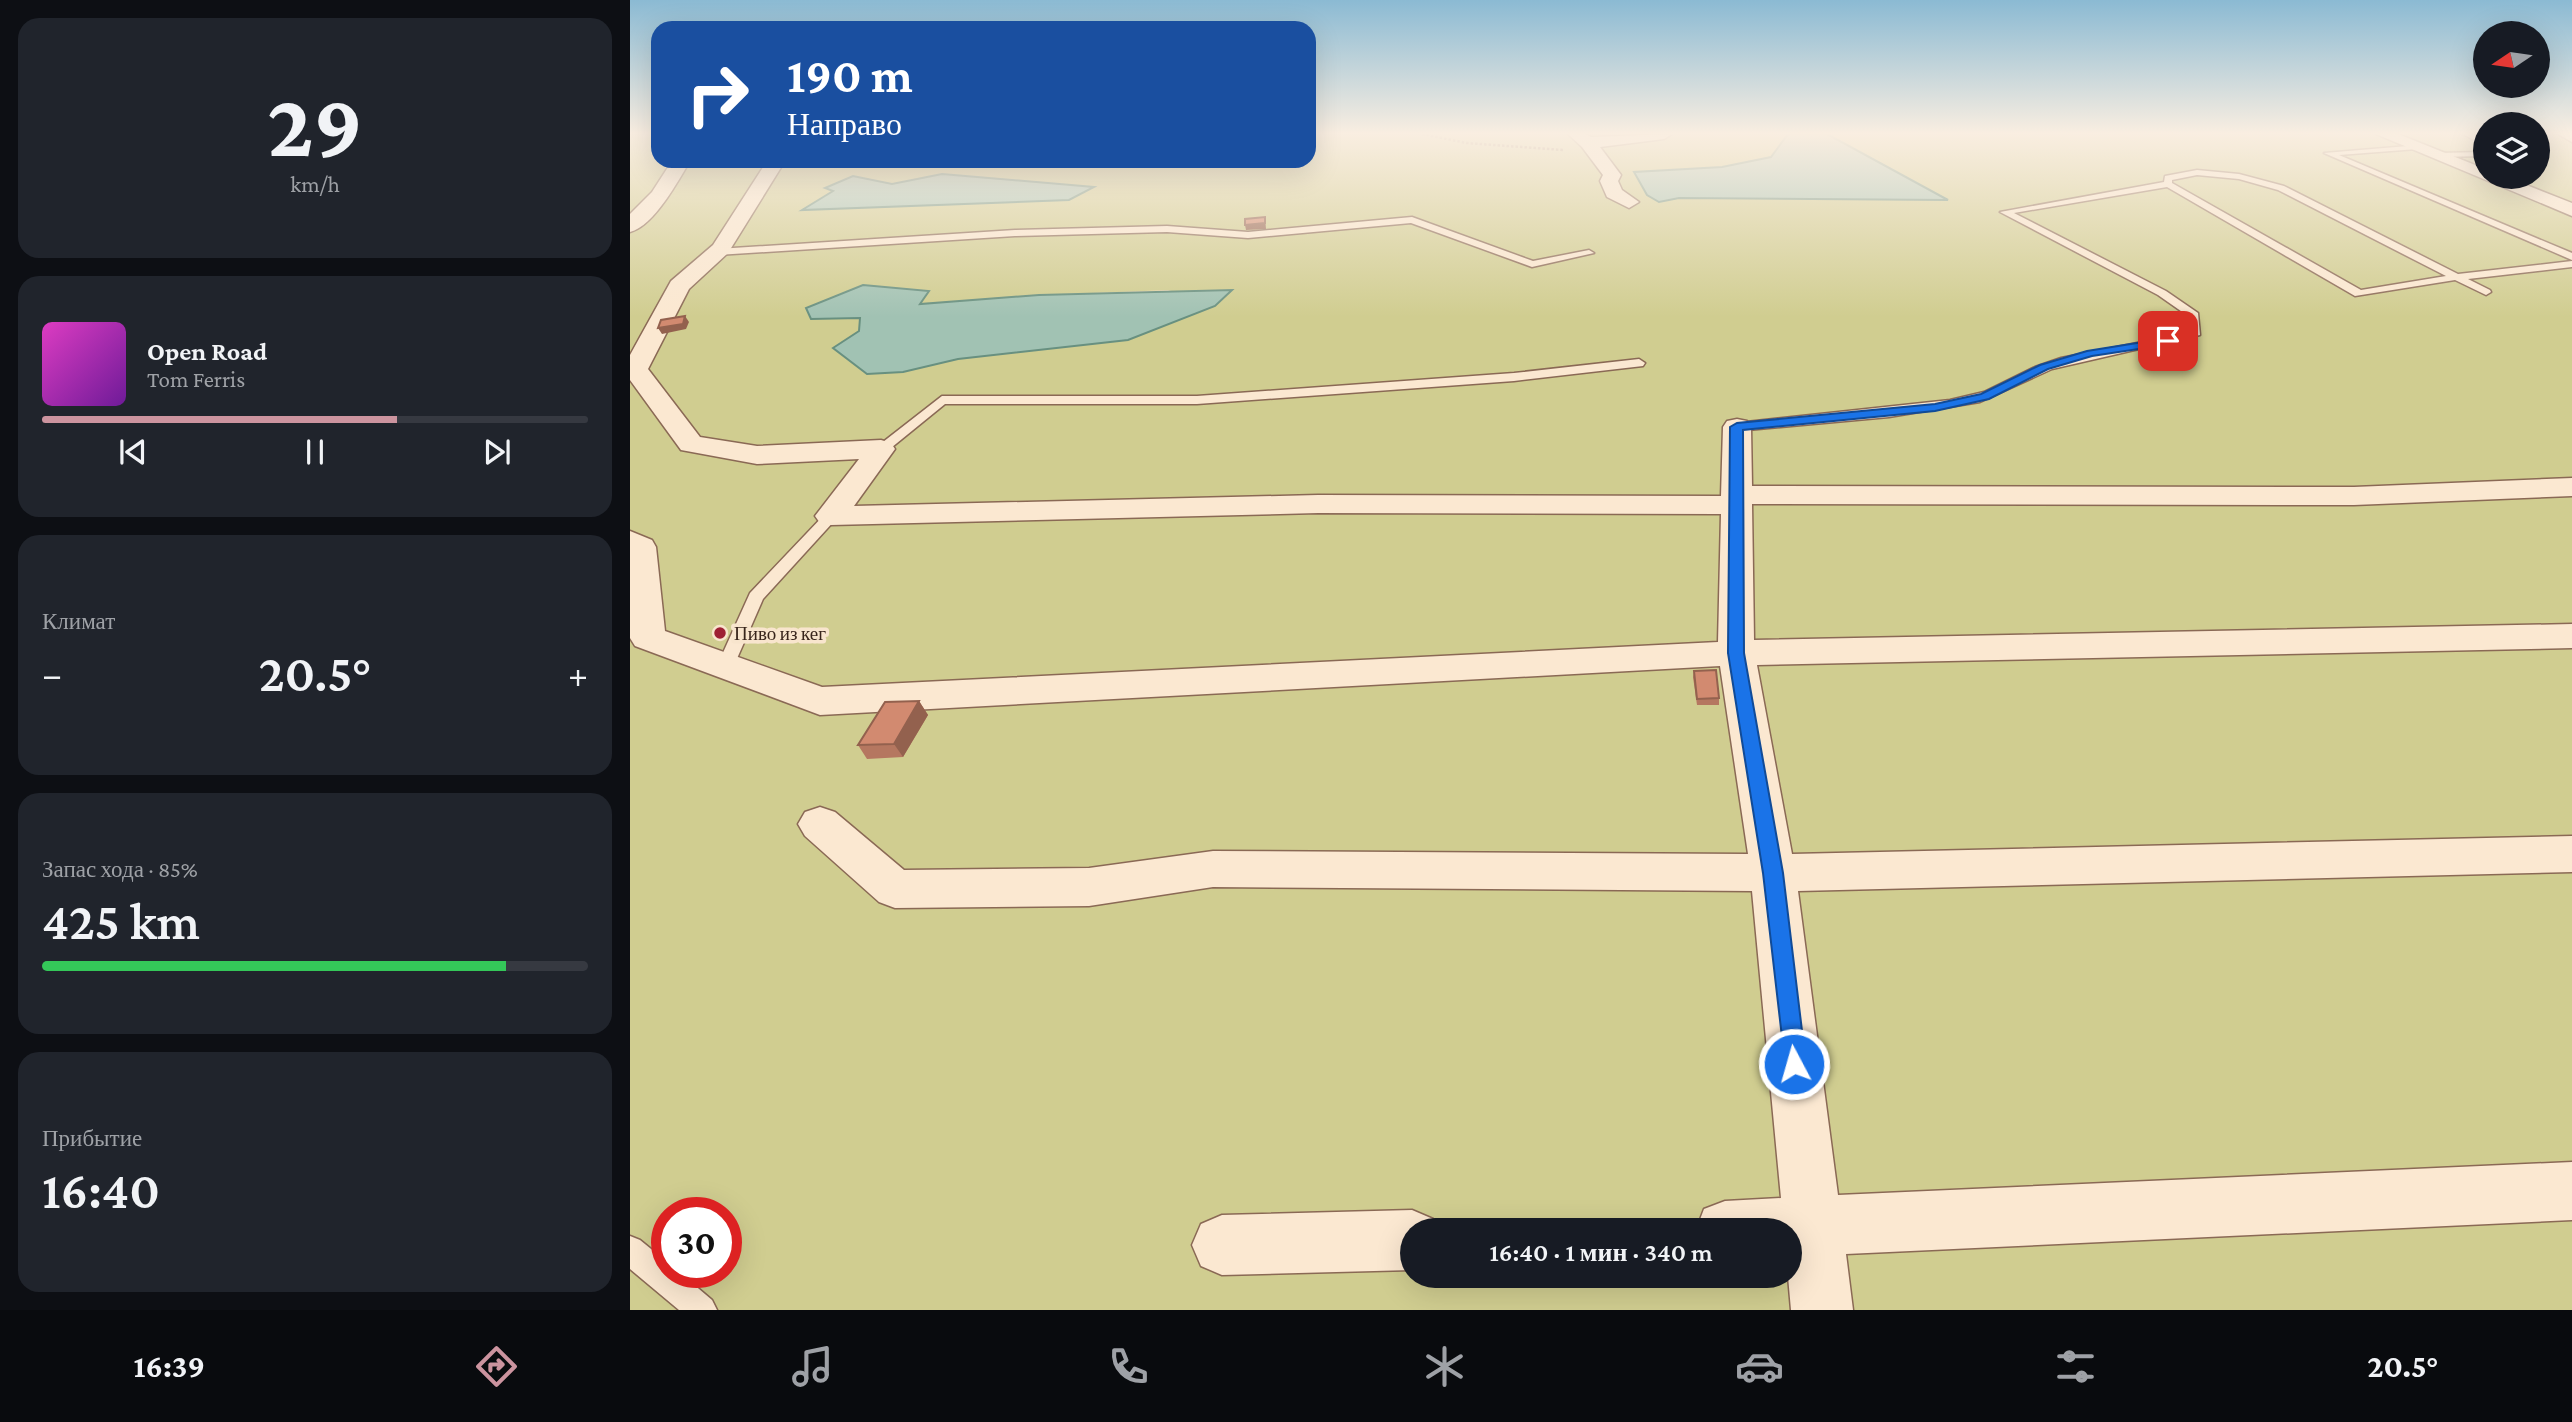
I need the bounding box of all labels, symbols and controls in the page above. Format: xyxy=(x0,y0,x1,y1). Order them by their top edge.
north arrow xyxy=(2473,21,2550,98)
map controls xyxy=(2473,21,2550,189)
text: 190 m xyxy=(787,48,913,103)
icon: right xyxy=(672,49,763,140)
text: 29 xyxy=(267,74,363,176)
text: Направо xyxy=(787,106,902,142)
button: layers xyxy=(2473,112,2550,189)
text: km/h xyxy=(290,171,340,197)
pin xyxy=(2138,311,2198,371)
icon: arrive xyxy=(2149,322,2187,360)
text: Open Road xyxy=(147,337,267,366)
text: Tom Ferris xyxy=(147,366,245,392)
icon: previous xyxy=(114,433,152,471)
icon: pause xyxy=(296,433,334,471)
icon: next xyxy=(478,433,516,471)
text: Климат xyxy=(42,608,115,634)
place label: Пиво из кег xyxy=(734,623,826,644)
marker: Пиво из кег xyxy=(712,625,728,641)
text: 20.5° xyxy=(259,644,371,702)
text: − xyxy=(42,653,62,695)
text: + xyxy=(568,653,588,695)
text: Запас хода · 85% xyxy=(42,856,198,882)
text: 425 km xyxy=(42,892,200,950)
position arrow xyxy=(1757,1027,1831,1101)
text: Прибытие xyxy=(42,1125,142,1151)
text: 16:40 xyxy=(42,1161,160,1219)
speed limit sign: 30 xyxy=(651,1197,742,1288)
text: 16:40 · 1 мин · 340 m xyxy=(1489,1238,1713,1267)
icon: directions xyxy=(472,1342,521,1391)
icon: music xyxy=(788,1342,837,1391)
icon: phone xyxy=(1104,1342,1153,1391)
icon: climate xyxy=(1420,1342,1469,1391)
icon: car xyxy=(1735,1342,1784,1391)
icon: filters xyxy=(2051,1342,2100,1391)
text: 16:39 xyxy=(133,1348,205,1384)
text: 20.5° xyxy=(2367,1348,2439,1384)

